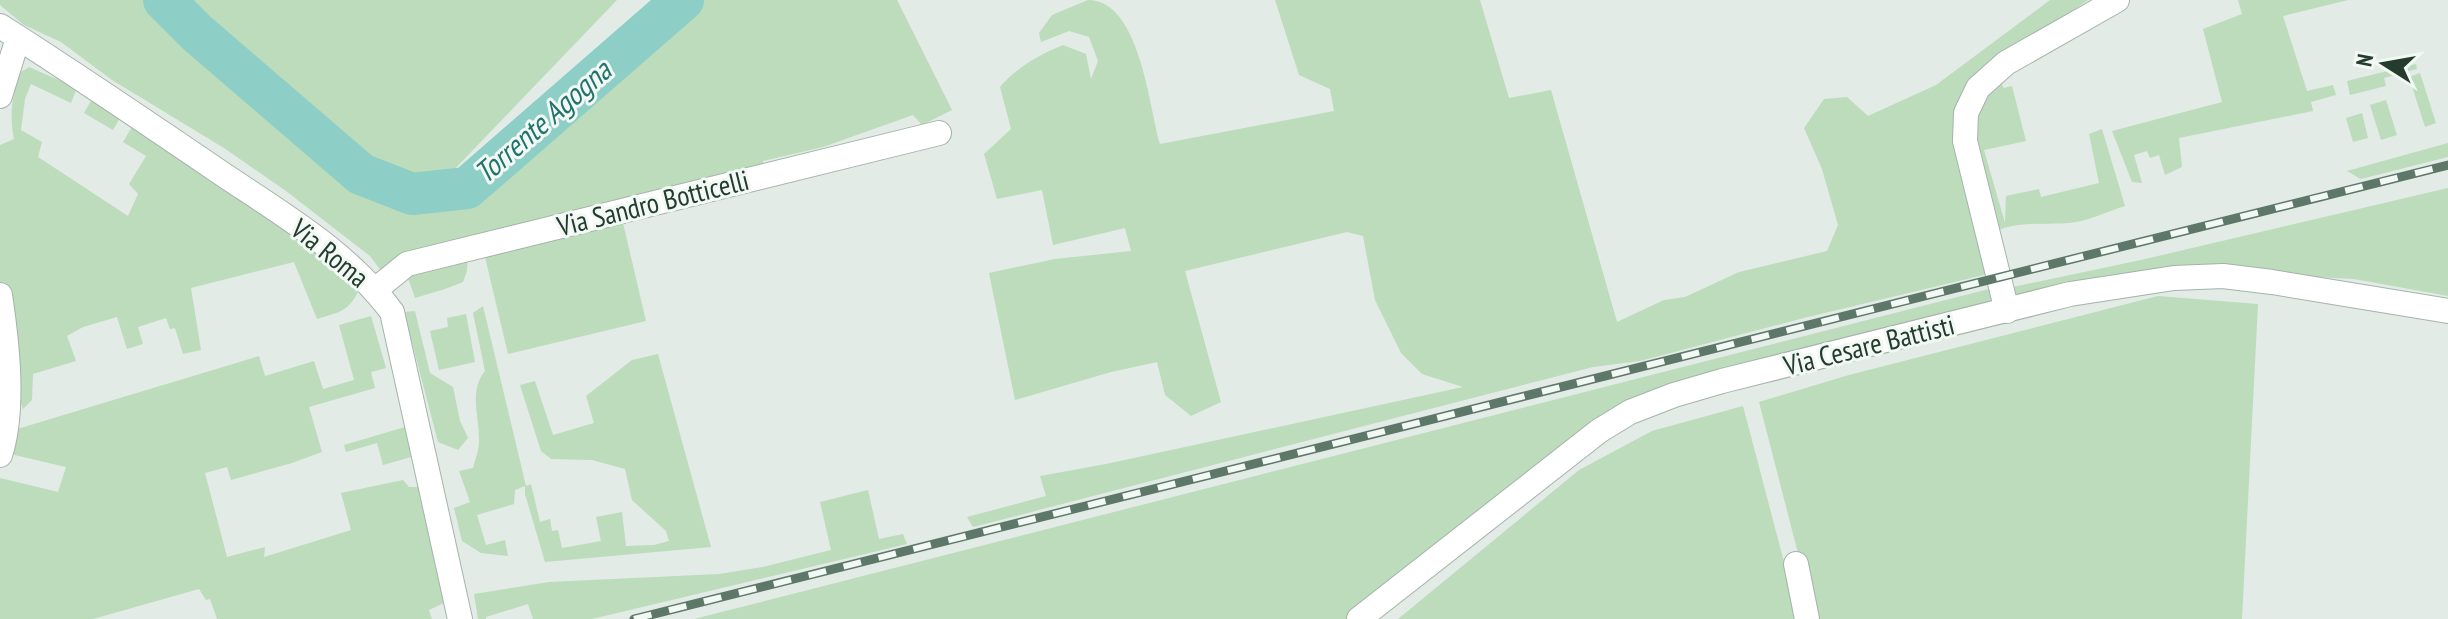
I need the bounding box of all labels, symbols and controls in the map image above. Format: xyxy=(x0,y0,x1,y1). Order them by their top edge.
north arrow xyxy=(2344,24,2424,104)
water label: Torrente Agogna xyxy=(465,49,620,191)
text: N xyxy=(2349,52,2379,69)
street label: Via Sandro Botticelli xyxy=(552,161,753,244)
street label: Via Roma xyxy=(283,209,377,295)
street label: Via Cesare Battisti xyxy=(1779,305,1958,384)

